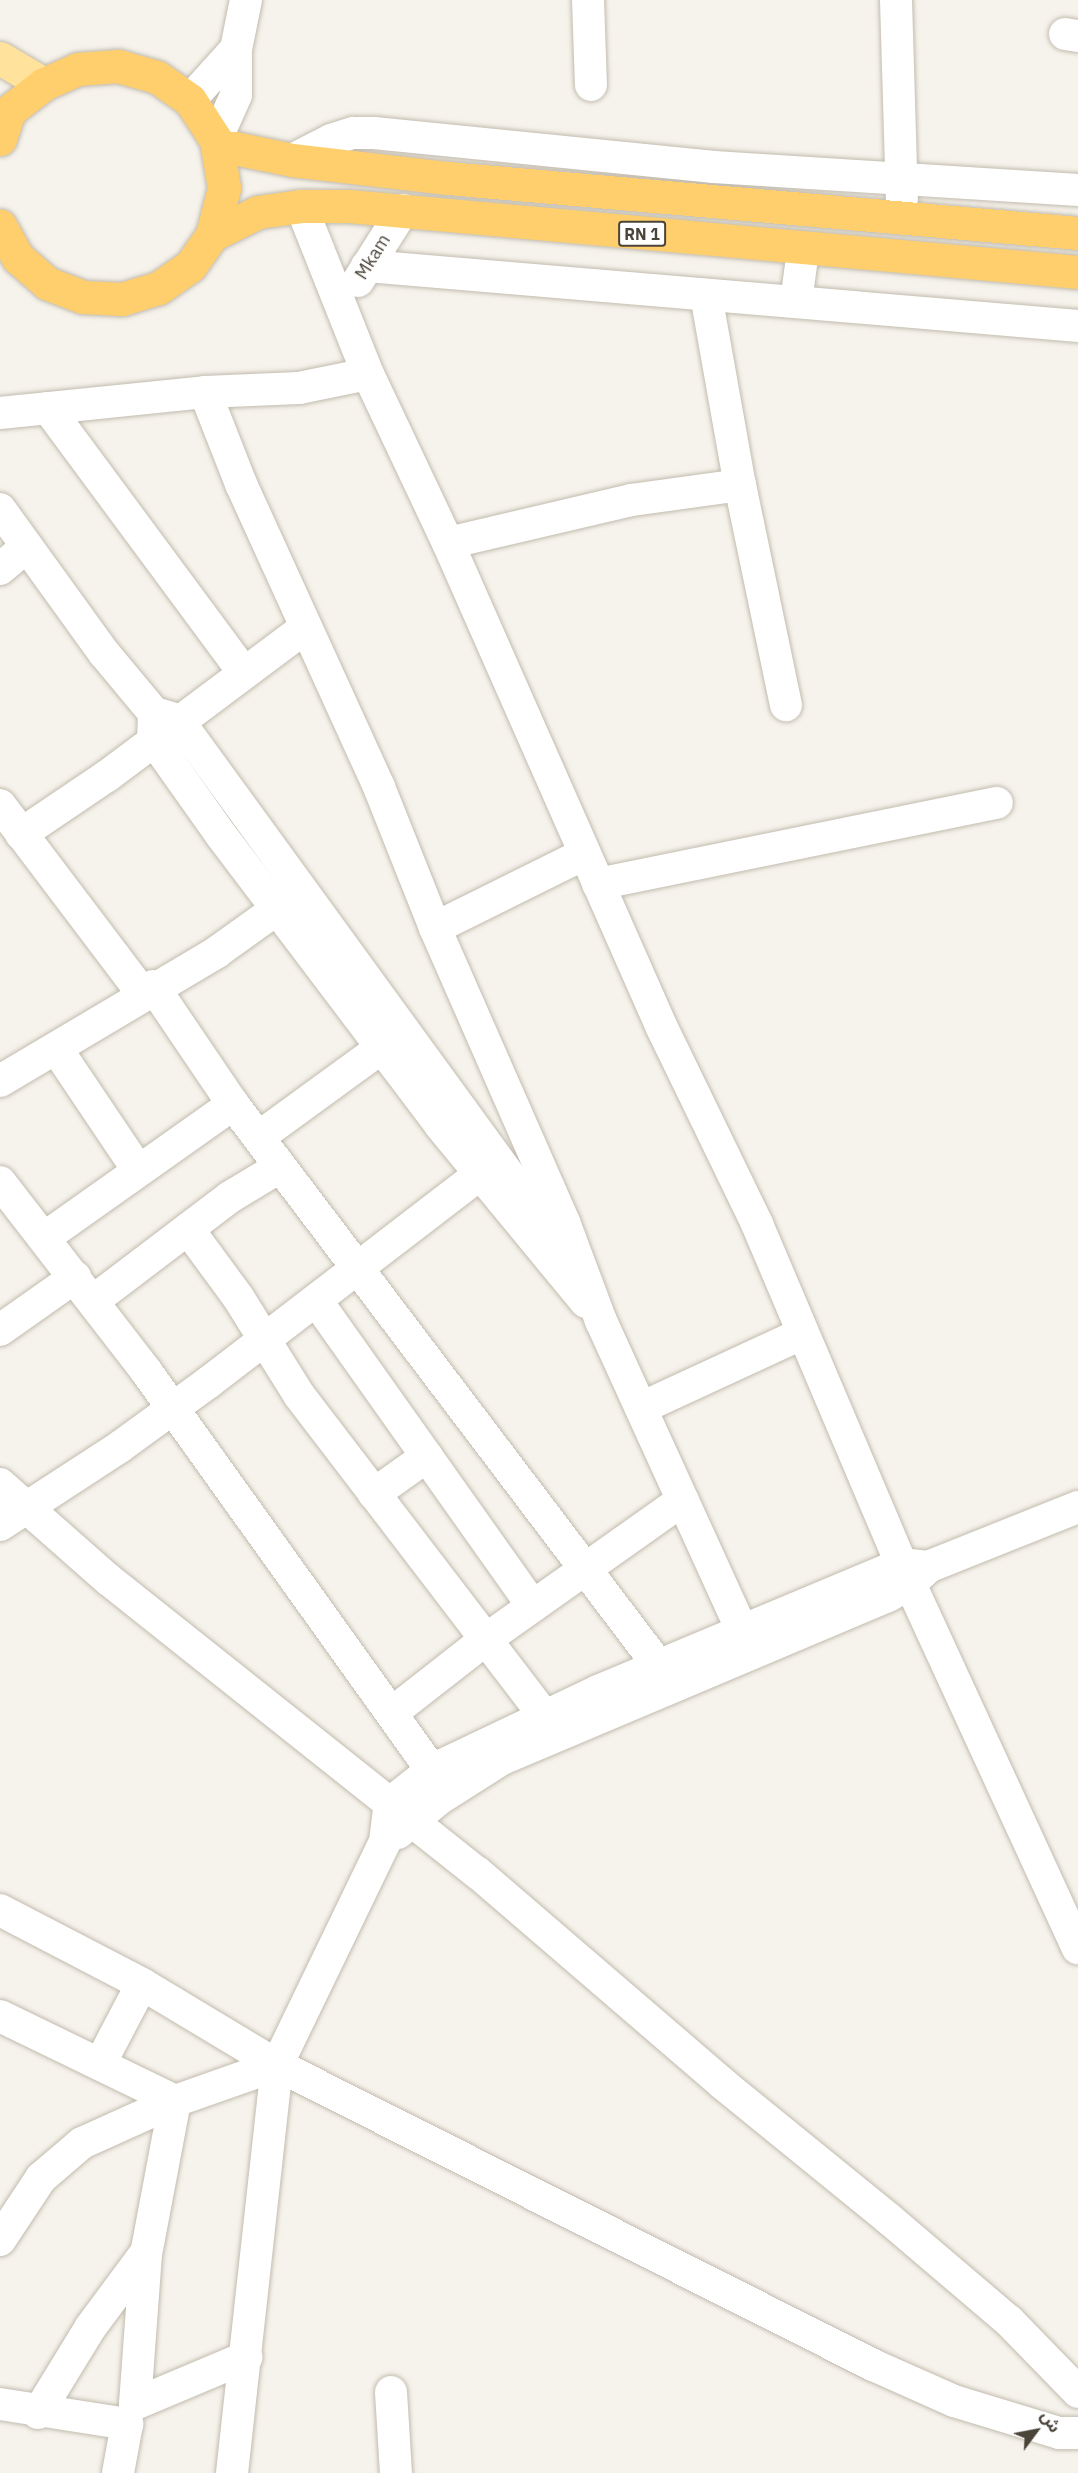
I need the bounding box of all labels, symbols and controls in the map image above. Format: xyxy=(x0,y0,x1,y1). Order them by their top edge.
road number: RN 1 xyxy=(618,221,666,247)
street label: Mkam xyxy=(351,230,395,284)
north arrow xyxy=(1006,2401,1066,2461)
text: ش xyxy=(1037,2407,1066,2436)

